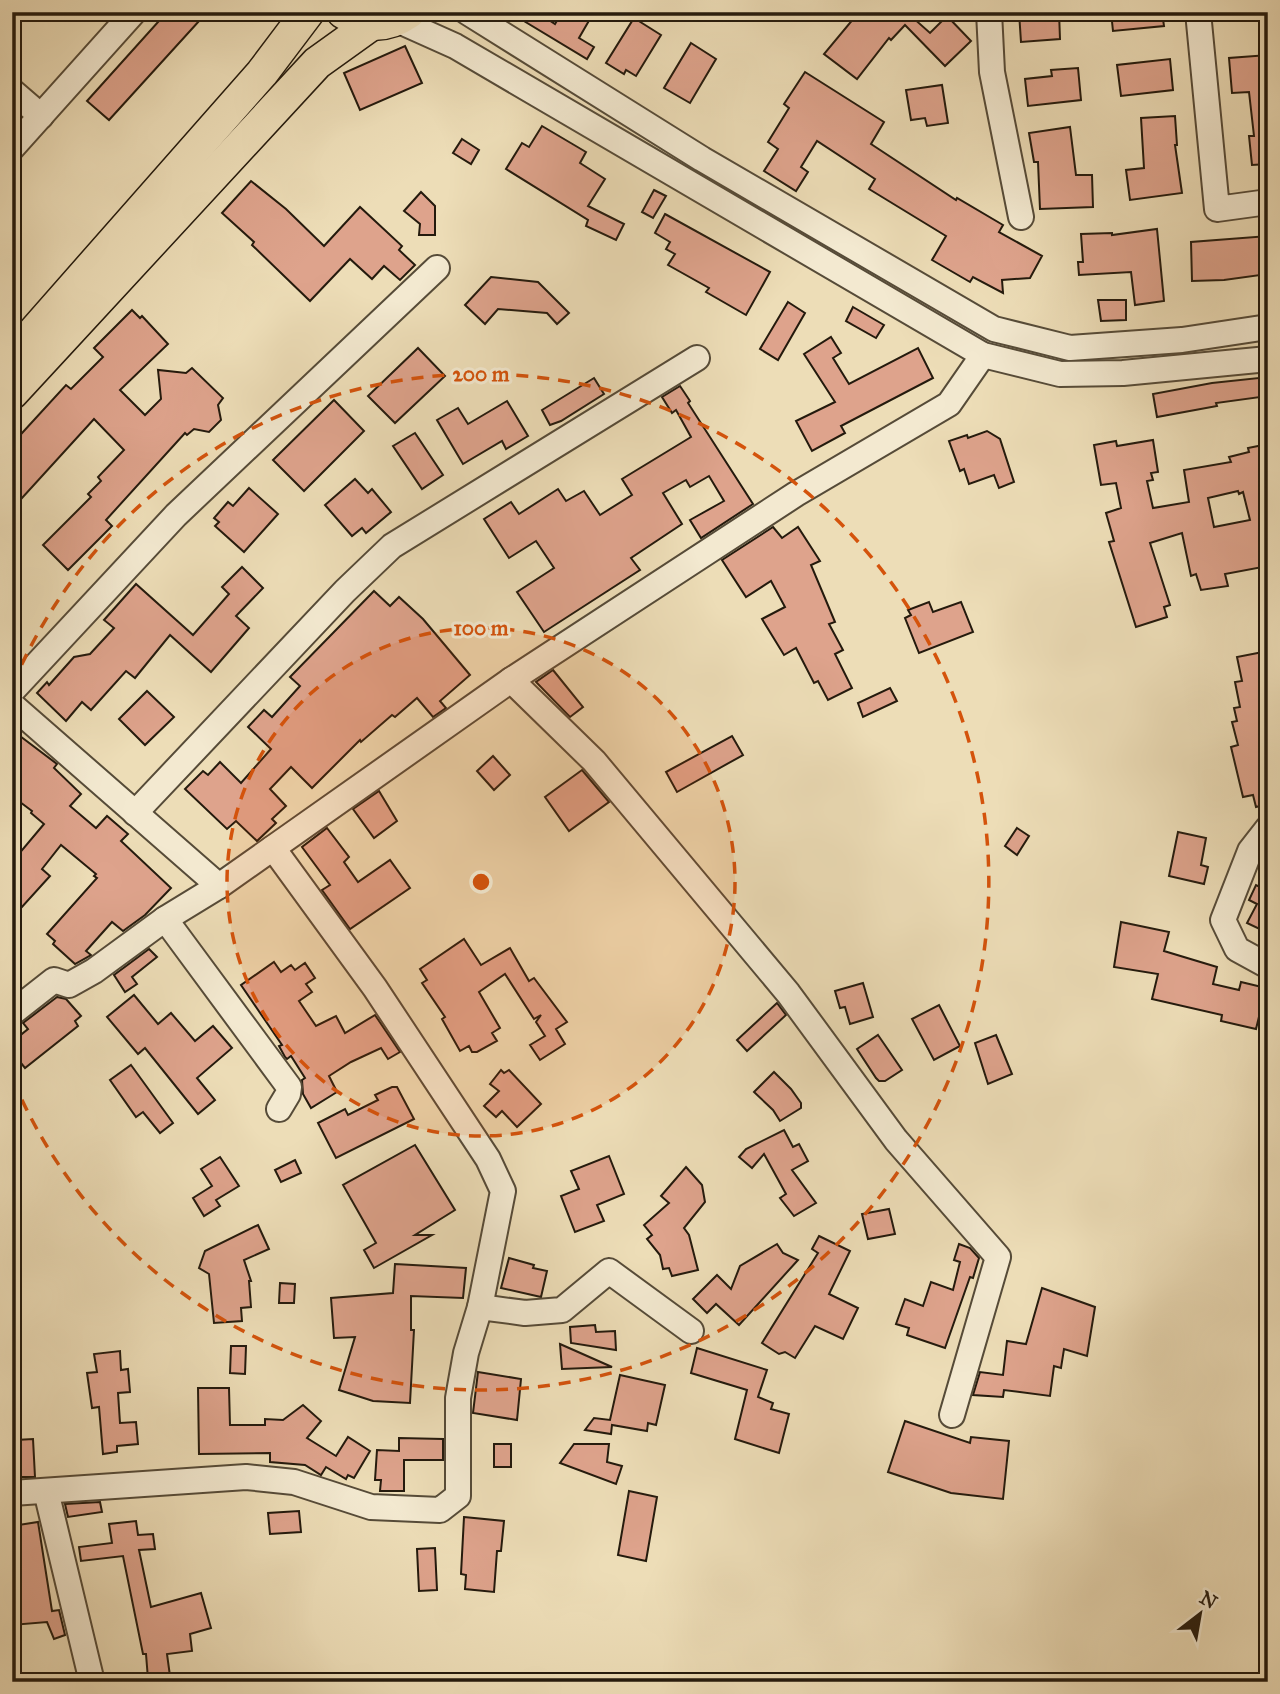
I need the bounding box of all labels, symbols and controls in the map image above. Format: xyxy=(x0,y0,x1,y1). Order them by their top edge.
text: 200 m xyxy=(453,361,510,387)
text: 100 m xyxy=(454,615,509,641)
centre of rings xyxy=(469,870,493,894)
north arrow xyxy=(1164,1578,1234,1648)
text: N xyxy=(1196,1586,1221,1614)

